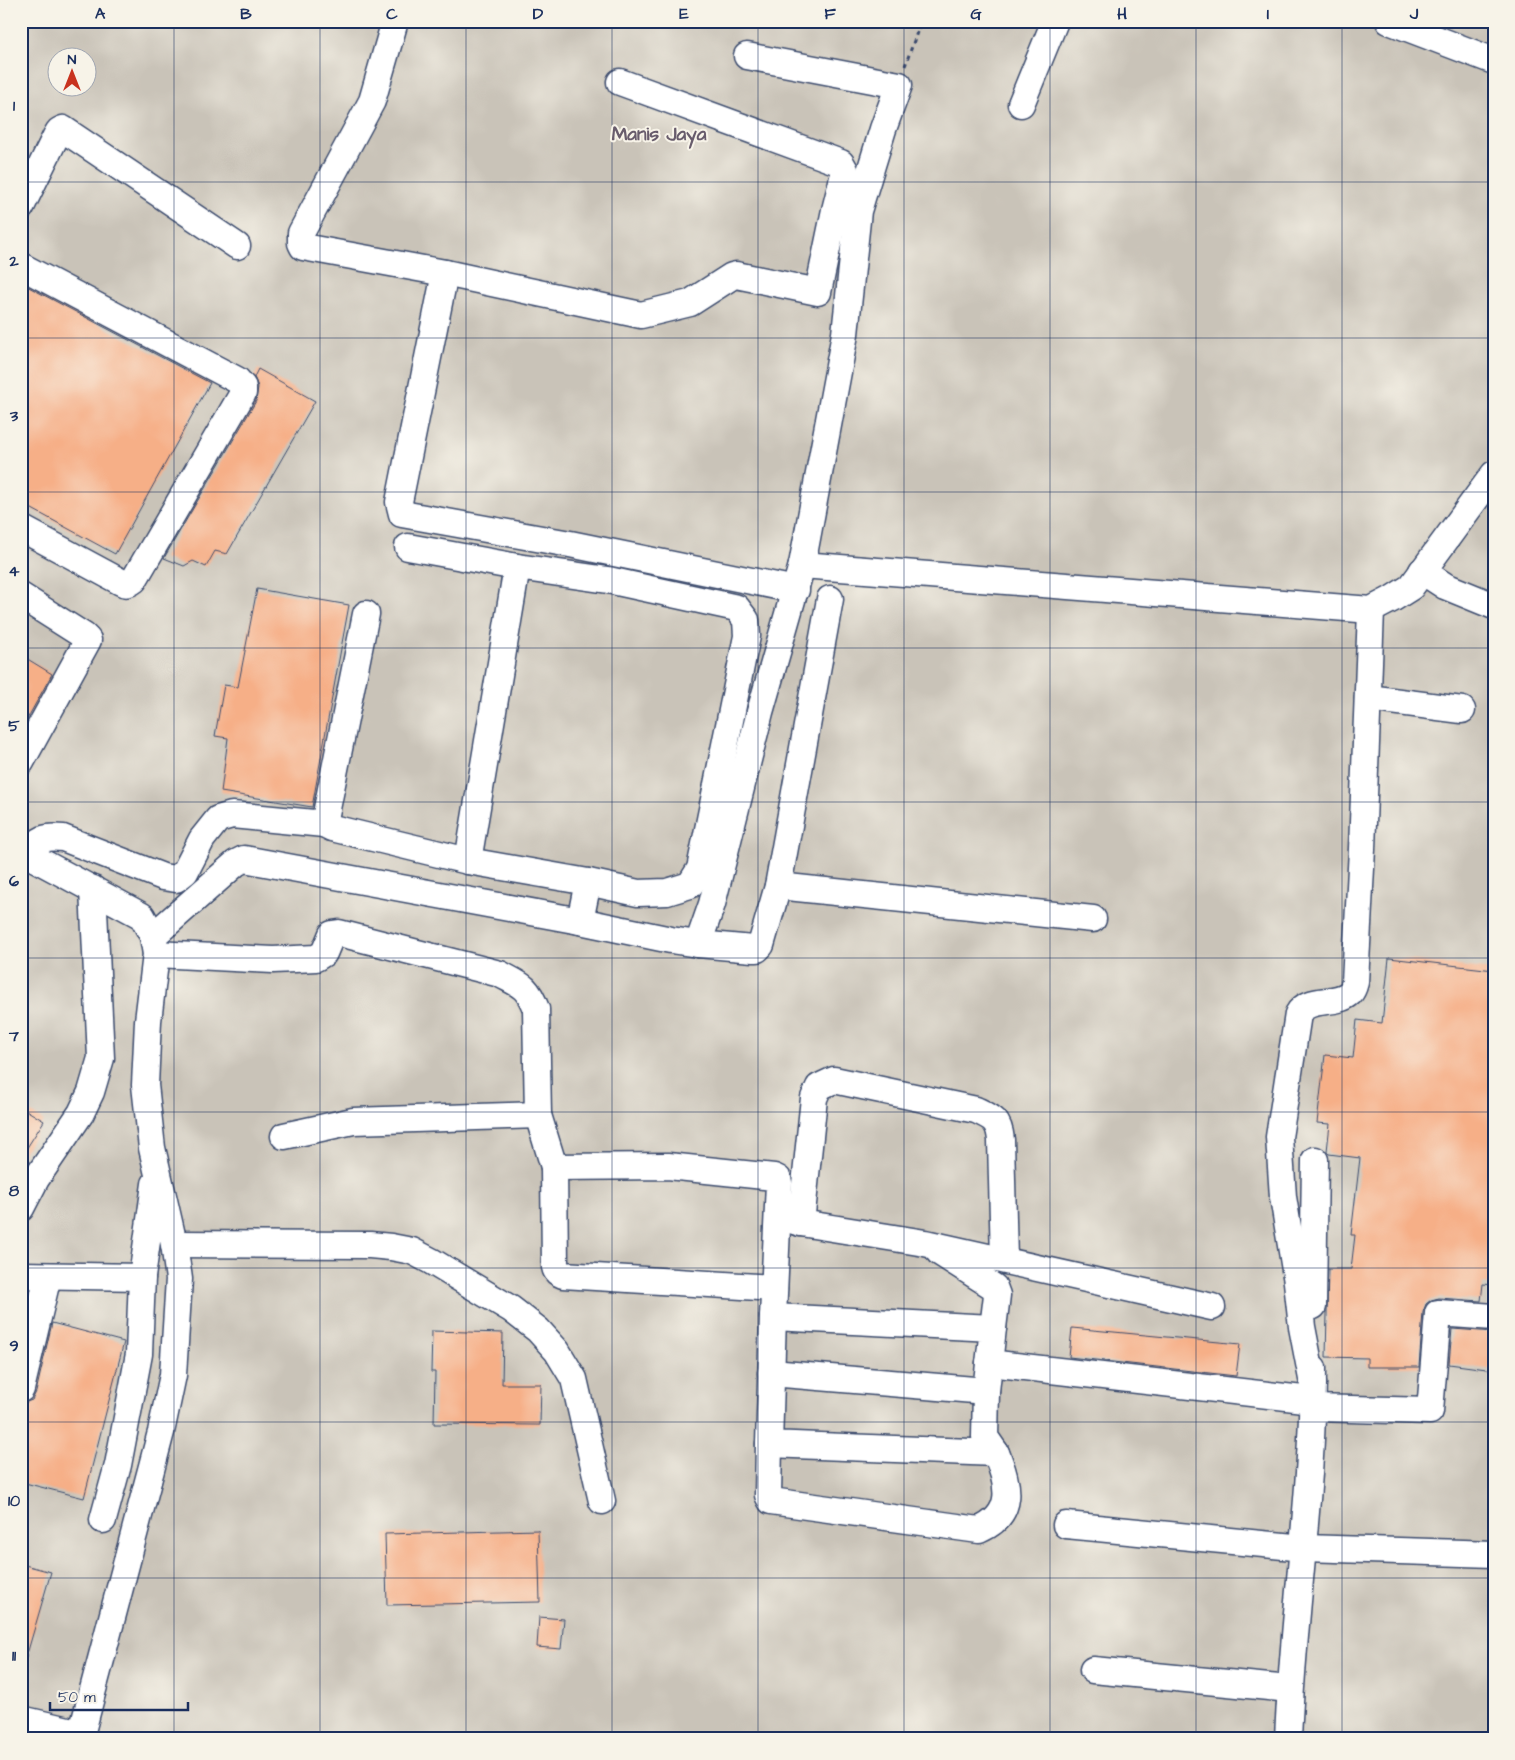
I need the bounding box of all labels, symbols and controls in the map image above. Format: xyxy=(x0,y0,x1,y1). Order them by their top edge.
text: A xyxy=(95,3,106,25)
text: B xyxy=(240,3,252,25)
text: C xyxy=(386,3,398,25)
text: D xyxy=(533,3,544,25)
text: E xyxy=(679,3,689,25)
text: F xyxy=(824,3,836,25)
text: G xyxy=(970,3,982,25)
text: H xyxy=(1117,3,1127,25)
text: I xyxy=(1267,3,1269,25)
text: J xyxy=(1409,3,1419,25)
north arrow xyxy=(48,48,98,98)
text: N xyxy=(68,50,77,70)
text: 1 xyxy=(13,95,16,117)
district label: Manis Jaya xyxy=(612,121,707,149)
text: 2 xyxy=(8,250,19,272)
text: 3 xyxy=(9,405,19,427)
text: 4 xyxy=(9,560,20,582)
text: 5 xyxy=(8,715,20,737)
text: 6 xyxy=(9,870,19,892)
text: 7 xyxy=(8,1025,19,1047)
text: 8 xyxy=(9,1180,20,1202)
text: 9 xyxy=(9,1335,19,1357)
text: 10 xyxy=(8,1490,20,1512)
text: 11 xyxy=(12,1645,17,1667)
scale bar xyxy=(50,1680,188,1712)
text: 50 m xyxy=(58,1687,96,1708)

